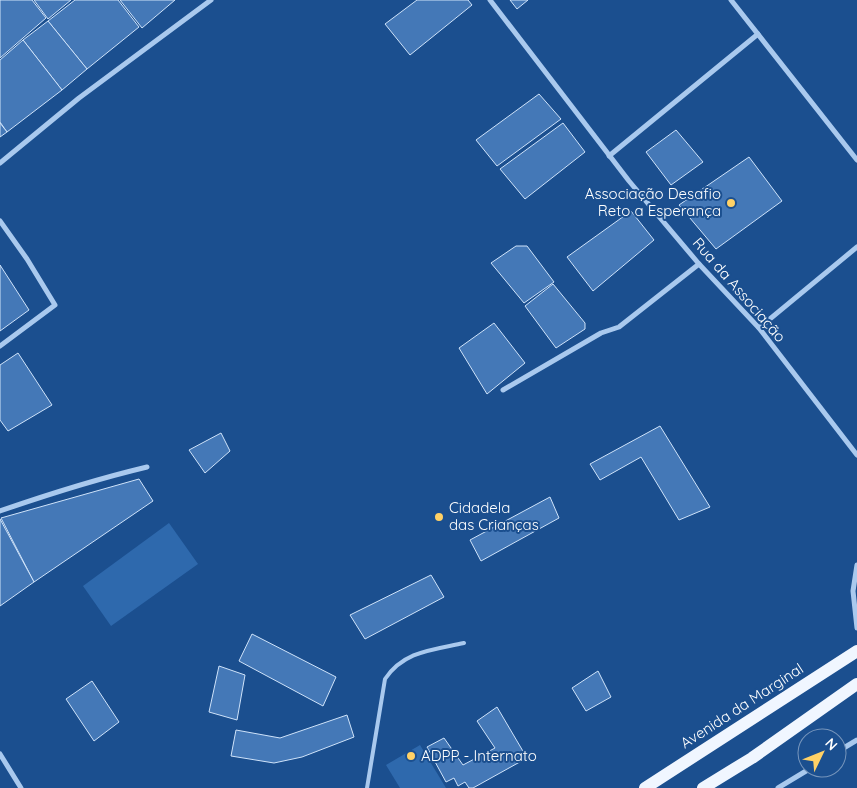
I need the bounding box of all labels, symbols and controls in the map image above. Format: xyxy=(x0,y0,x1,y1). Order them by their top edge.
place label: Associação Desafio Reto a Esperança xyxy=(585,184,721,220)
marker: Associação Desafio Reto a Esperança xyxy=(725,197,737,209)
street label: Rua da Associação xyxy=(689,233,790,346)
place label: Cidadela das Crianças xyxy=(449,498,539,534)
marker: Cidadela das Crianças xyxy=(433,511,445,523)
street label: Avenida da Marginal xyxy=(677,659,807,752)
north arrow xyxy=(797,728,847,778)
text: N xyxy=(821,734,842,754)
place label: ADPP - Internato xyxy=(421,746,537,765)
marker: ADPP - Internato xyxy=(405,750,417,762)

